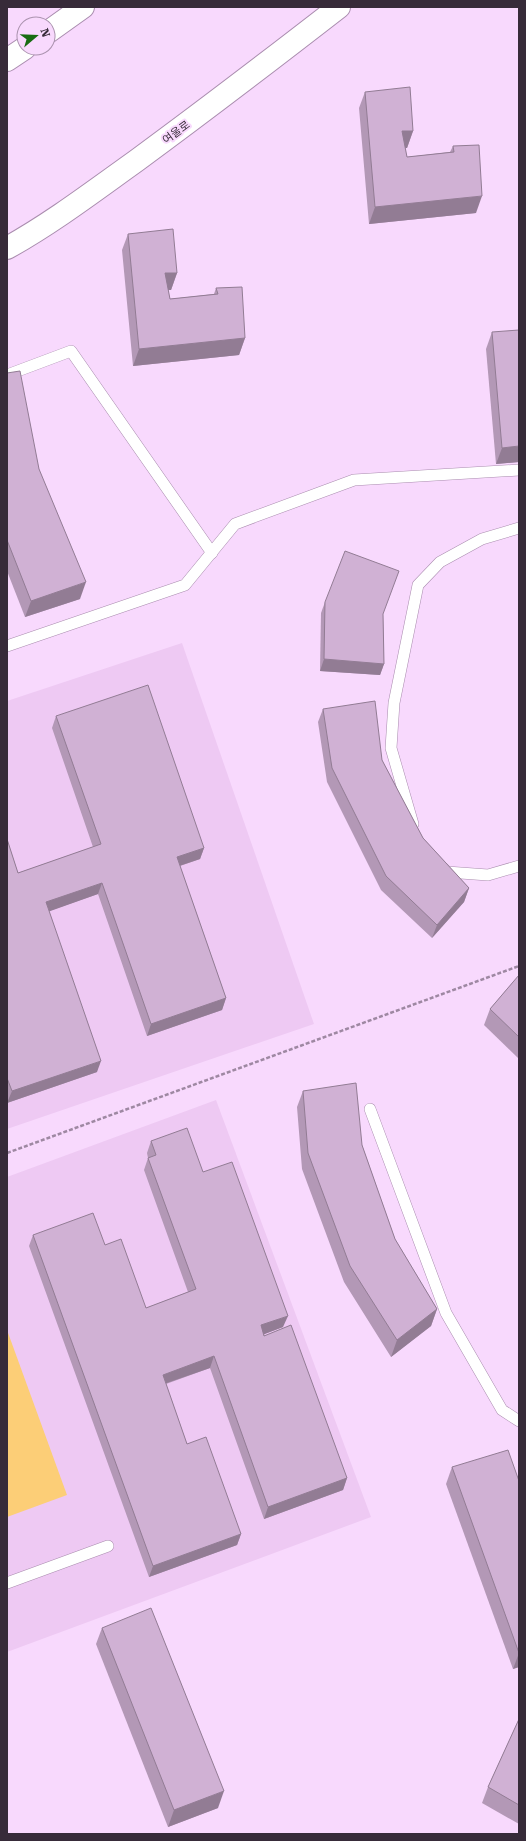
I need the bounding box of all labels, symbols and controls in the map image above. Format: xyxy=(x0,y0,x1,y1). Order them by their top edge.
north arrow xyxy=(16,16,56,56)
text: N xyxy=(37,27,53,40)
street label: 여울로 xyxy=(160,118,192,147)

